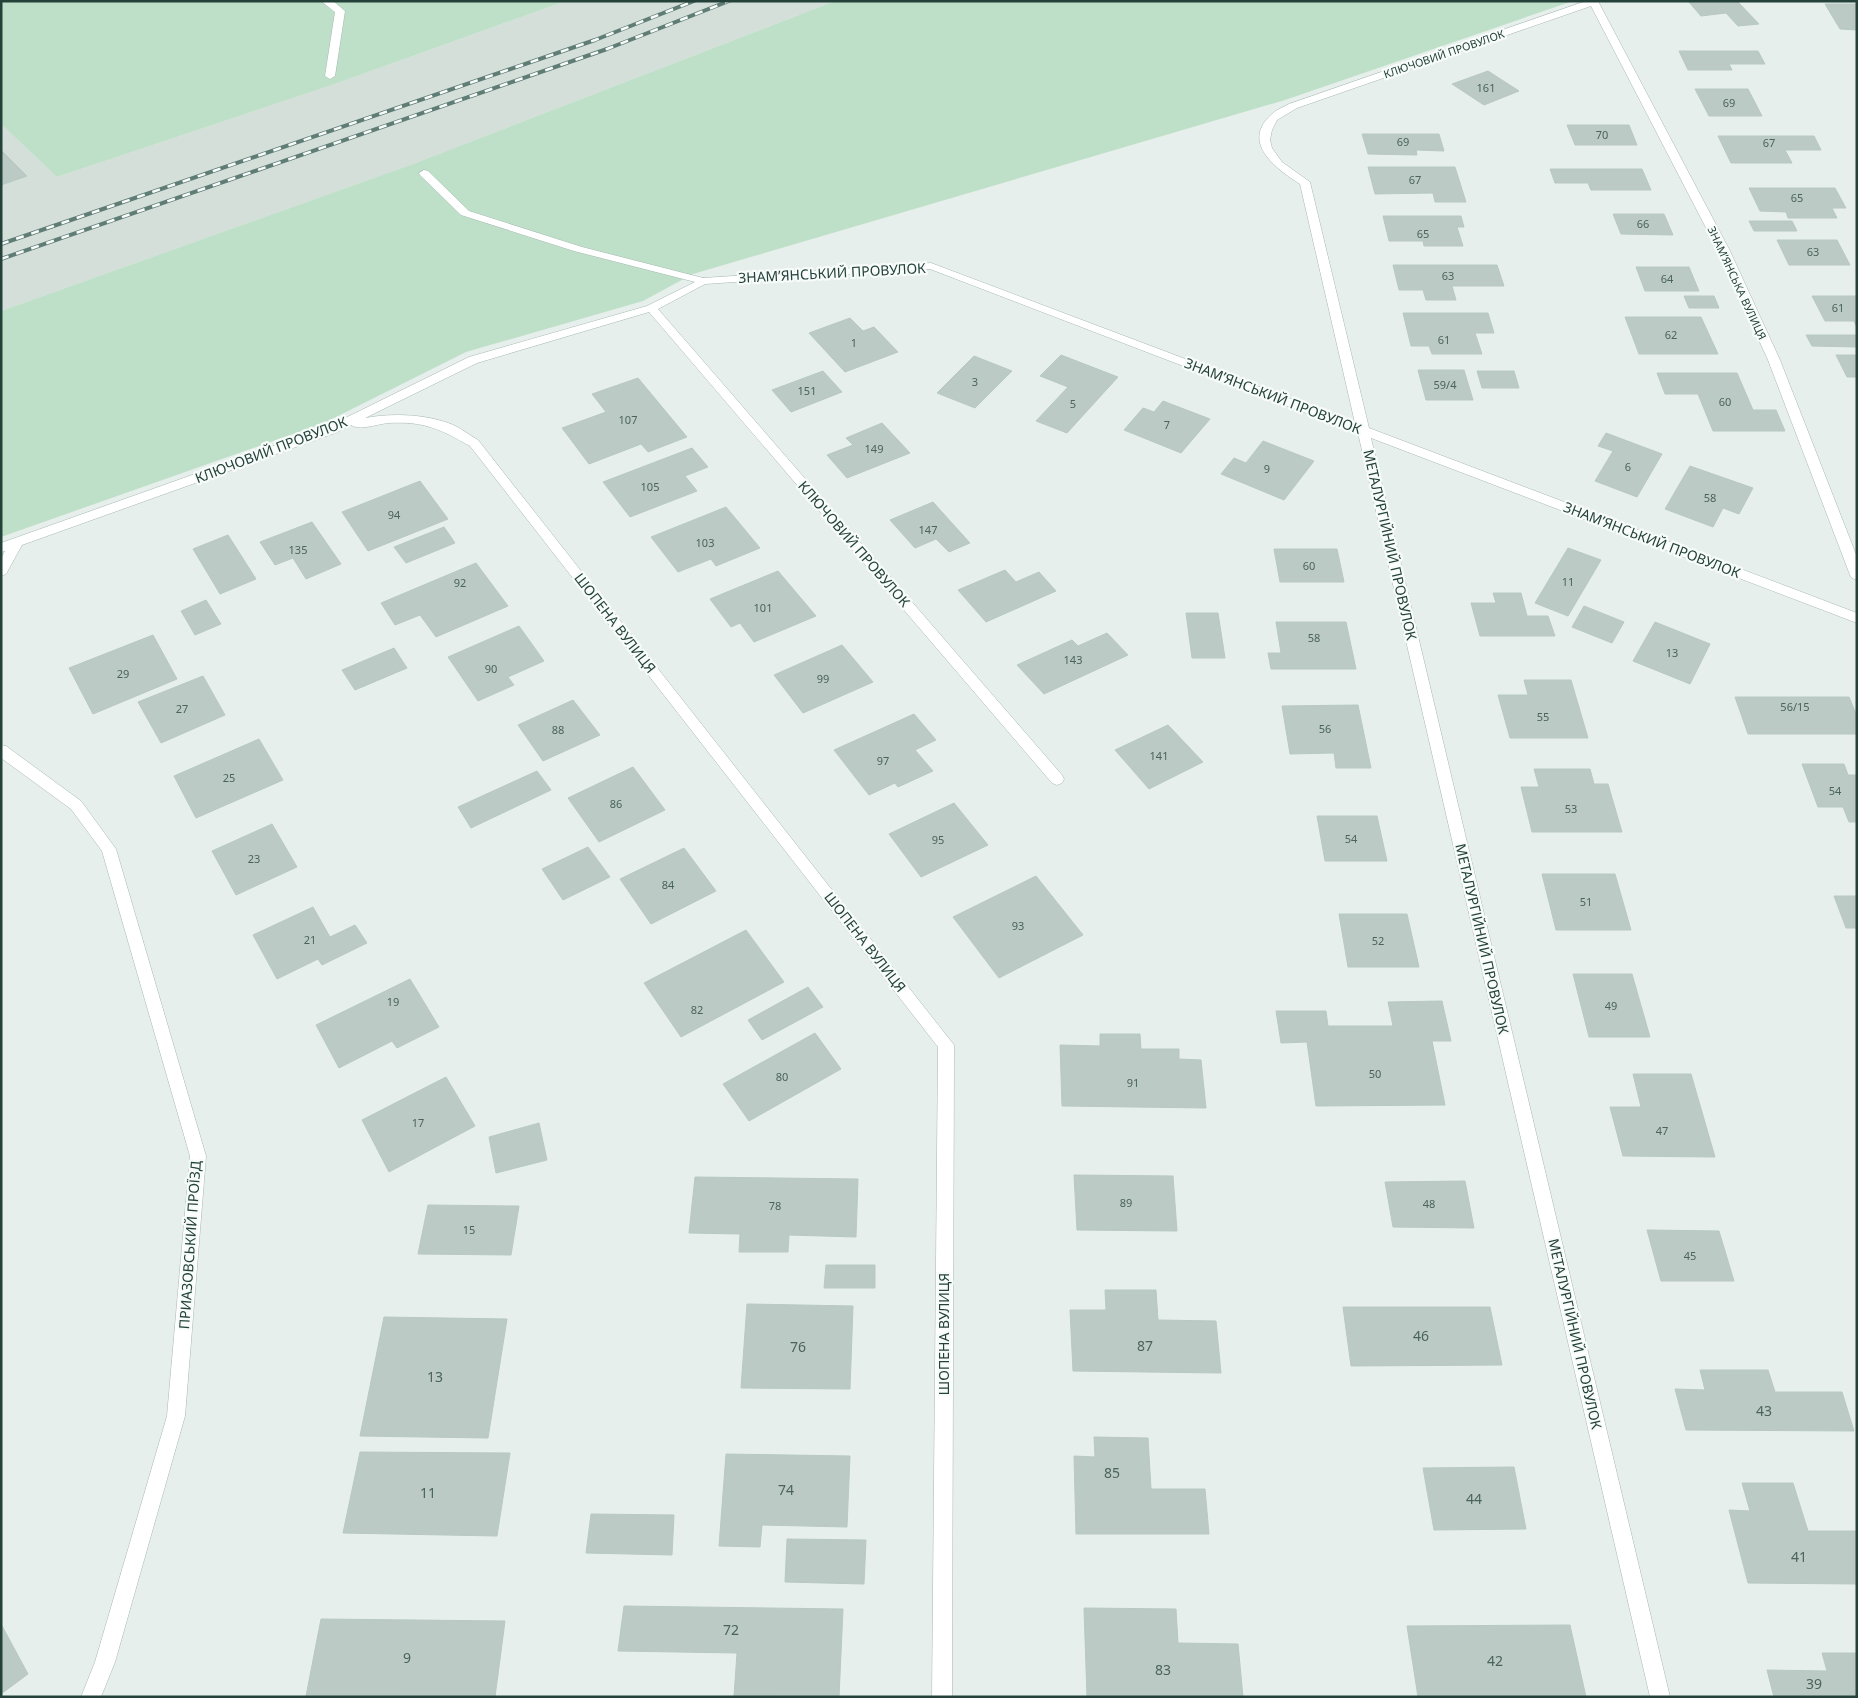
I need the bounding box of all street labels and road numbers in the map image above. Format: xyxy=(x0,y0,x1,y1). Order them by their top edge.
street label: КЛЮЧОВИЙ ПРОВУЛОК xyxy=(1381,26,1506,81)
street label: ЗНАМ’ЯНСЬКА ВУЛИЦЯ xyxy=(1705,224,1770,342)
street label: ЗНАМ’ЯНСЬКИЙ ПРОВУЛОК xyxy=(738,258,927,287)
street label: ЗНАМ’ЯНСЬКИЙ ПРОВУЛОК xyxy=(1182,353,1365,438)
street label: КЛЮЧОВИЙ ПРОВУЛОК xyxy=(192,412,350,487)
street label: МЕТАЛУРГІЙНИЙ ПРОВУЛОК xyxy=(1359,448,1422,642)
street label: КЛЮЧОВИЙ ПРОВУЛОК xyxy=(794,476,915,611)
street label: ЗНАМ’ЯНСЬКИЙ ПРОВУЛОК xyxy=(1561,497,1744,582)
street label: ШОПЕНА ВУЛИЦЯ xyxy=(570,569,661,677)
street label: МЕТАЛУРГІЙНИЙ ПРОВУЛОК xyxy=(1451,842,1514,1036)
street label: ШОПЕНА ВУЛИЦЯ xyxy=(820,888,911,996)
street label: ПРИАЗОВСЬКИЙ ПРОЇЗД xyxy=(174,1159,205,1330)
street label: МЕТАЛУРГІЙНИЙ ПРОВУЛОК xyxy=(1544,1237,1607,1431)
street label: ШОПЕНА ВУЛИЦЯ xyxy=(934,1273,953,1395)

